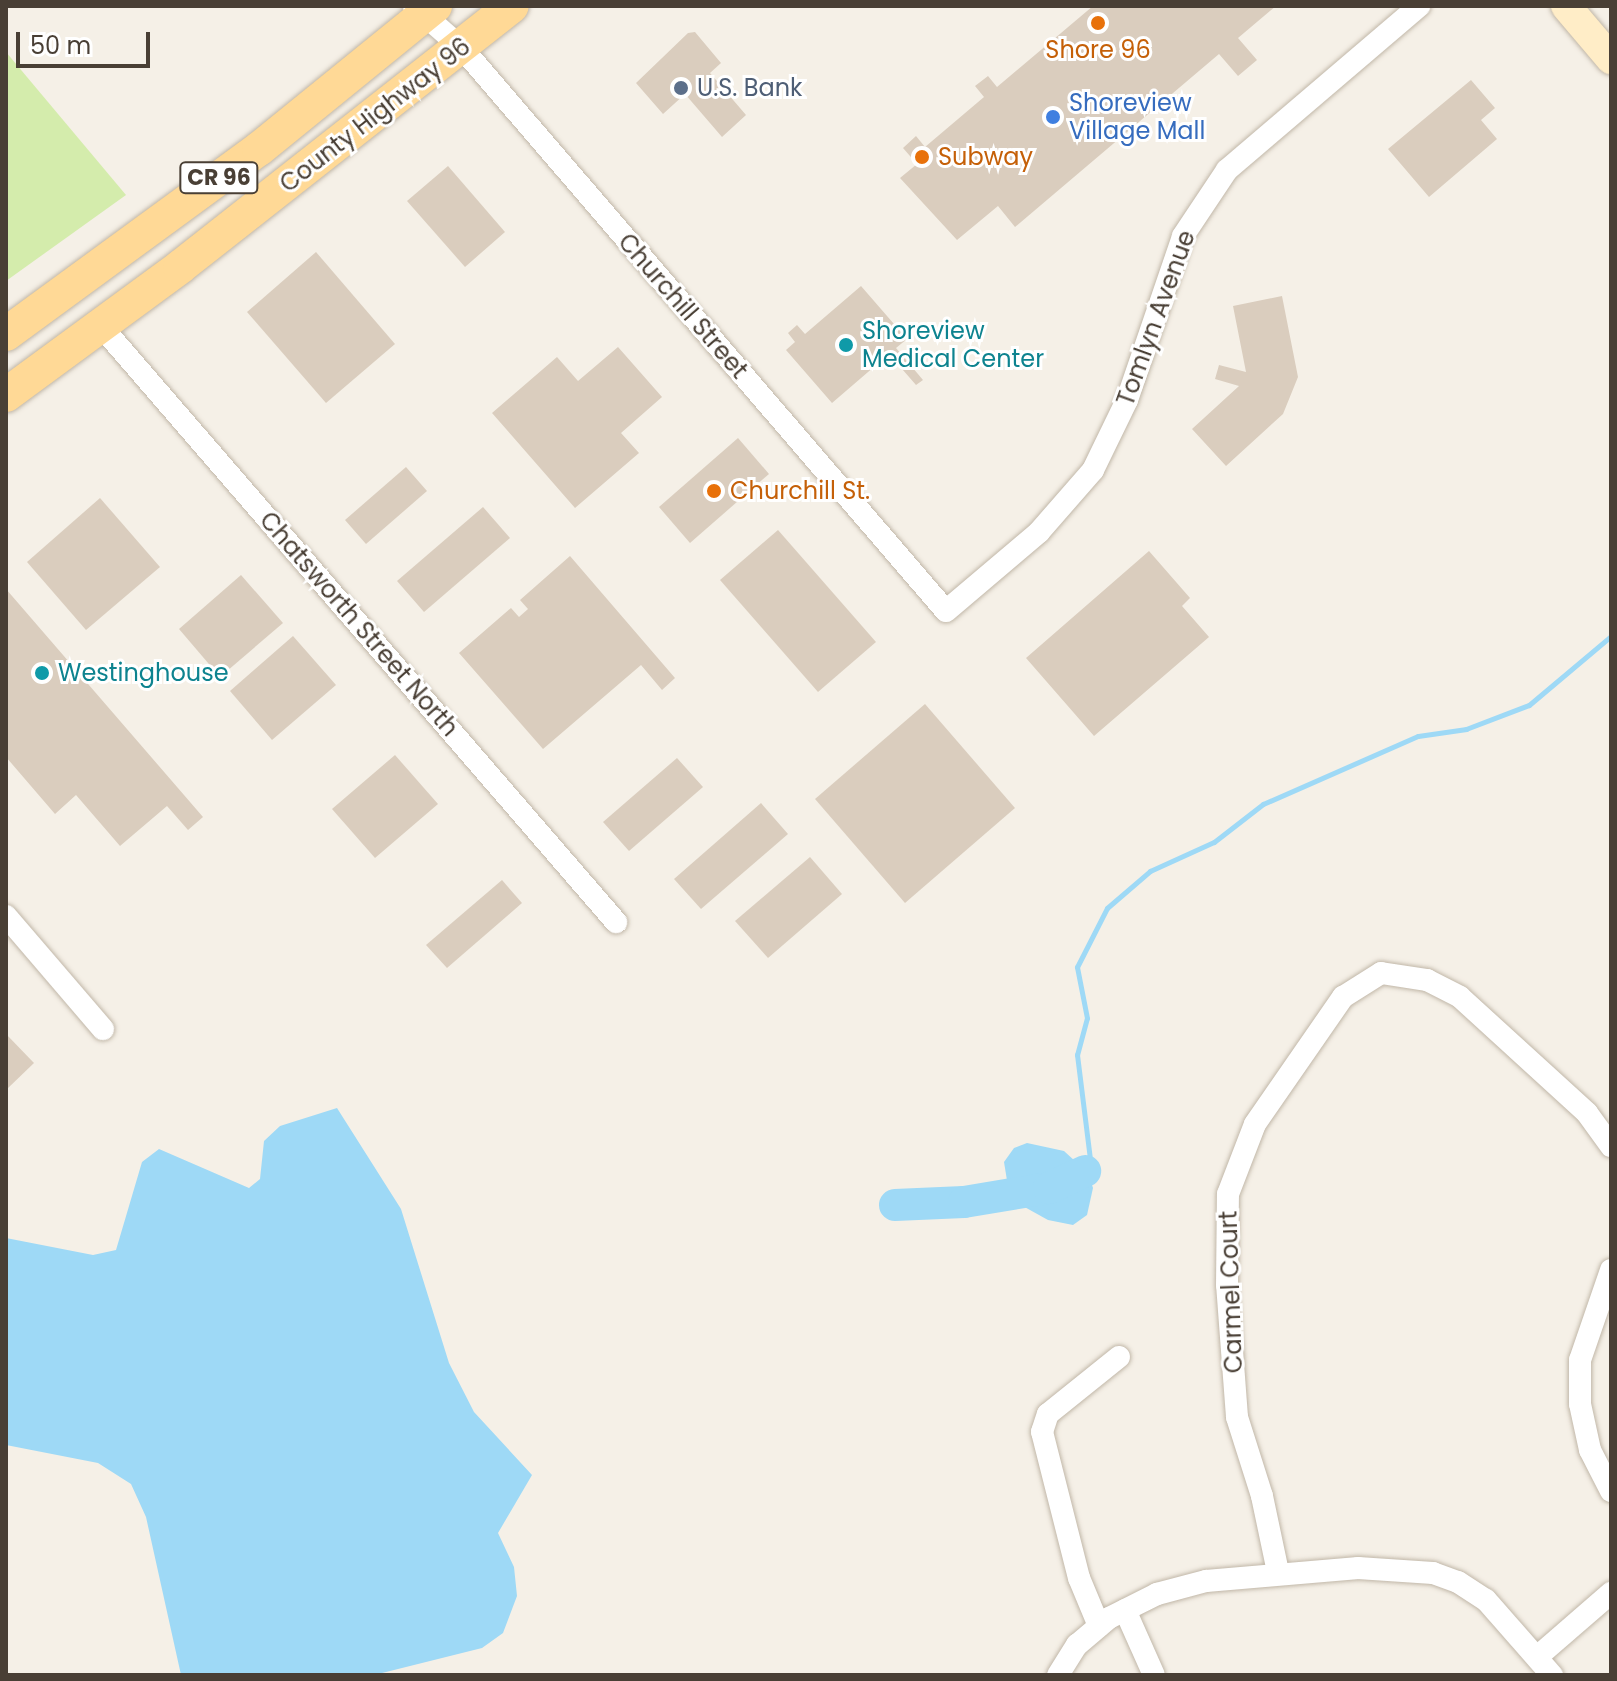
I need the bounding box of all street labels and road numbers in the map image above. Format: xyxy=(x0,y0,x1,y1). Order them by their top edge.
street label: County Highway 96 xyxy=(274,32,476,198)
road number: CR 96 xyxy=(179,160,259,196)
street label: Tomlyn Avenue xyxy=(1111,226,1201,410)
street label: Churchill Street xyxy=(612,228,754,384)
street label: Chatsworth Street North xyxy=(254,506,464,742)
street label: Carmel Court xyxy=(1214,1210,1248,1374)

